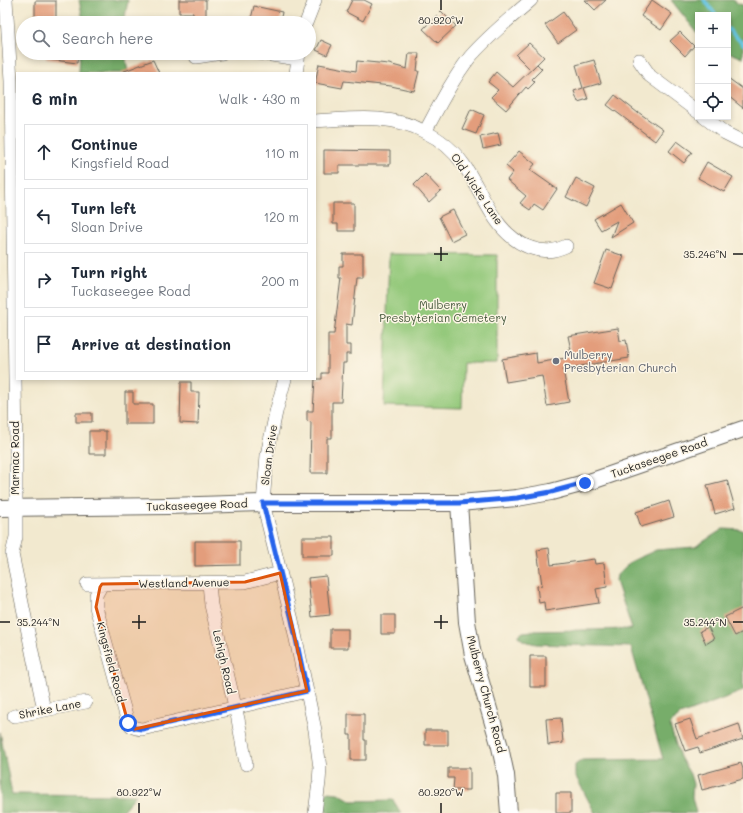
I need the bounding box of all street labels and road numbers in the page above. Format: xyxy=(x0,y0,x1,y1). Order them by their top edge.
street label: Old Wicke Lane xyxy=(448,150,507,228)
street label: Marmac Road xyxy=(7,421,22,495)
street label: Sloan Drive xyxy=(257,423,280,486)
street label: Tuckaseegee Road xyxy=(609,434,709,481)
street label: Tuckaseegee Road xyxy=(146,495,248,514)
street label: Westland Avenue xyxy=(138,574,230,591)
street label: Kingsfield Road xyxy=(93,620,129,704)
street label: Lehigh Road xyxy=(210,628,239,696)
street label: Mulberry Church Road xyxy=(464,634,509,754)
street label: Shrike Lane xyxy=(18,695,82,722)

